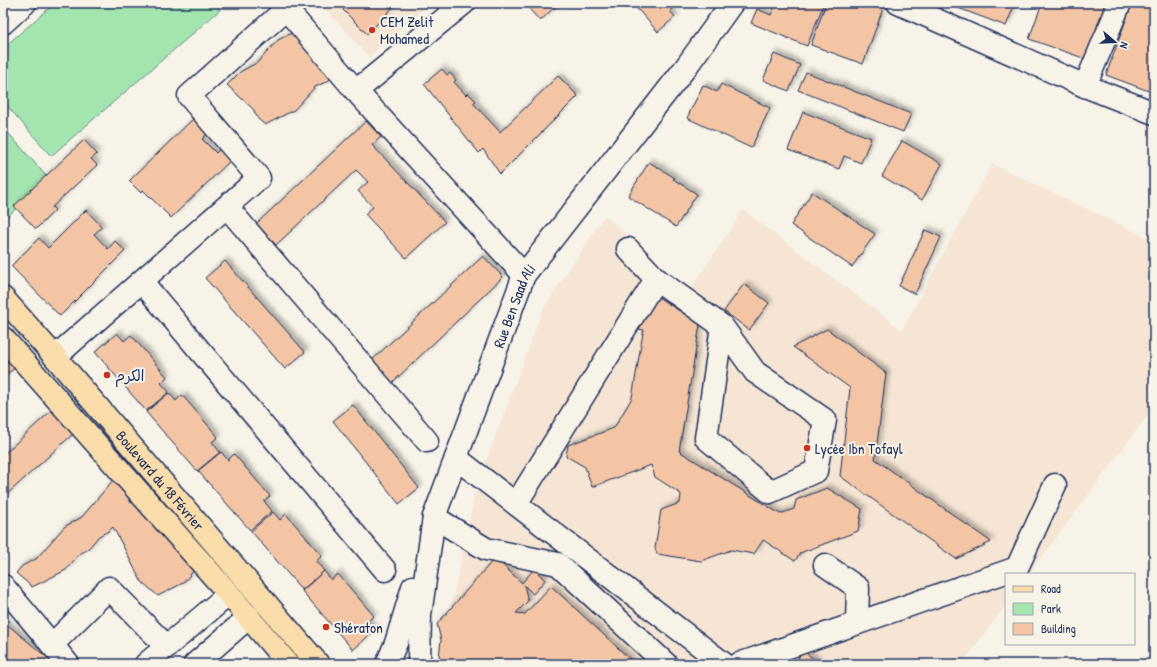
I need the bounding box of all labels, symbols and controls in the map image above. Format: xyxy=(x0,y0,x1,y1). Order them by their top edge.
place label: CEM Zelit Mohamed xyxy=(380,11,434,49)
north arrow xyxy=(1095,22,1135,62)
marker: CEM Zelit Mohamed xyxy=(367,25,377,35)
text: N xyxy=(1117,40,1132,50)
street label: Rue Ben Saad Ali xyxy=(487,259,540,350)
place label: الكرم xyxy=(115,365,144,388)
marker: الكرم xyxy=(102,370,112,380)
street label: Boulevard du 18 Février xyxy=(112,426,210,535)
place label: Lycée Ibn Tofayl xyxy=(815,438,903,459)
marker: Lycée Ibn Tofayl xyxy=(802,443,812,453)
legend xyxy=(1005,573,1135,645)
text: Road xyxy=(1041,580,1061,597)
text: Park xyxy=(1041,600,1061,617)
place label: Shératon xyxy=(334,617,383,638)
text: Building xyxy=(1041,620,1076,637)
marker: Shératon xyxy=(321,622,331,632)

